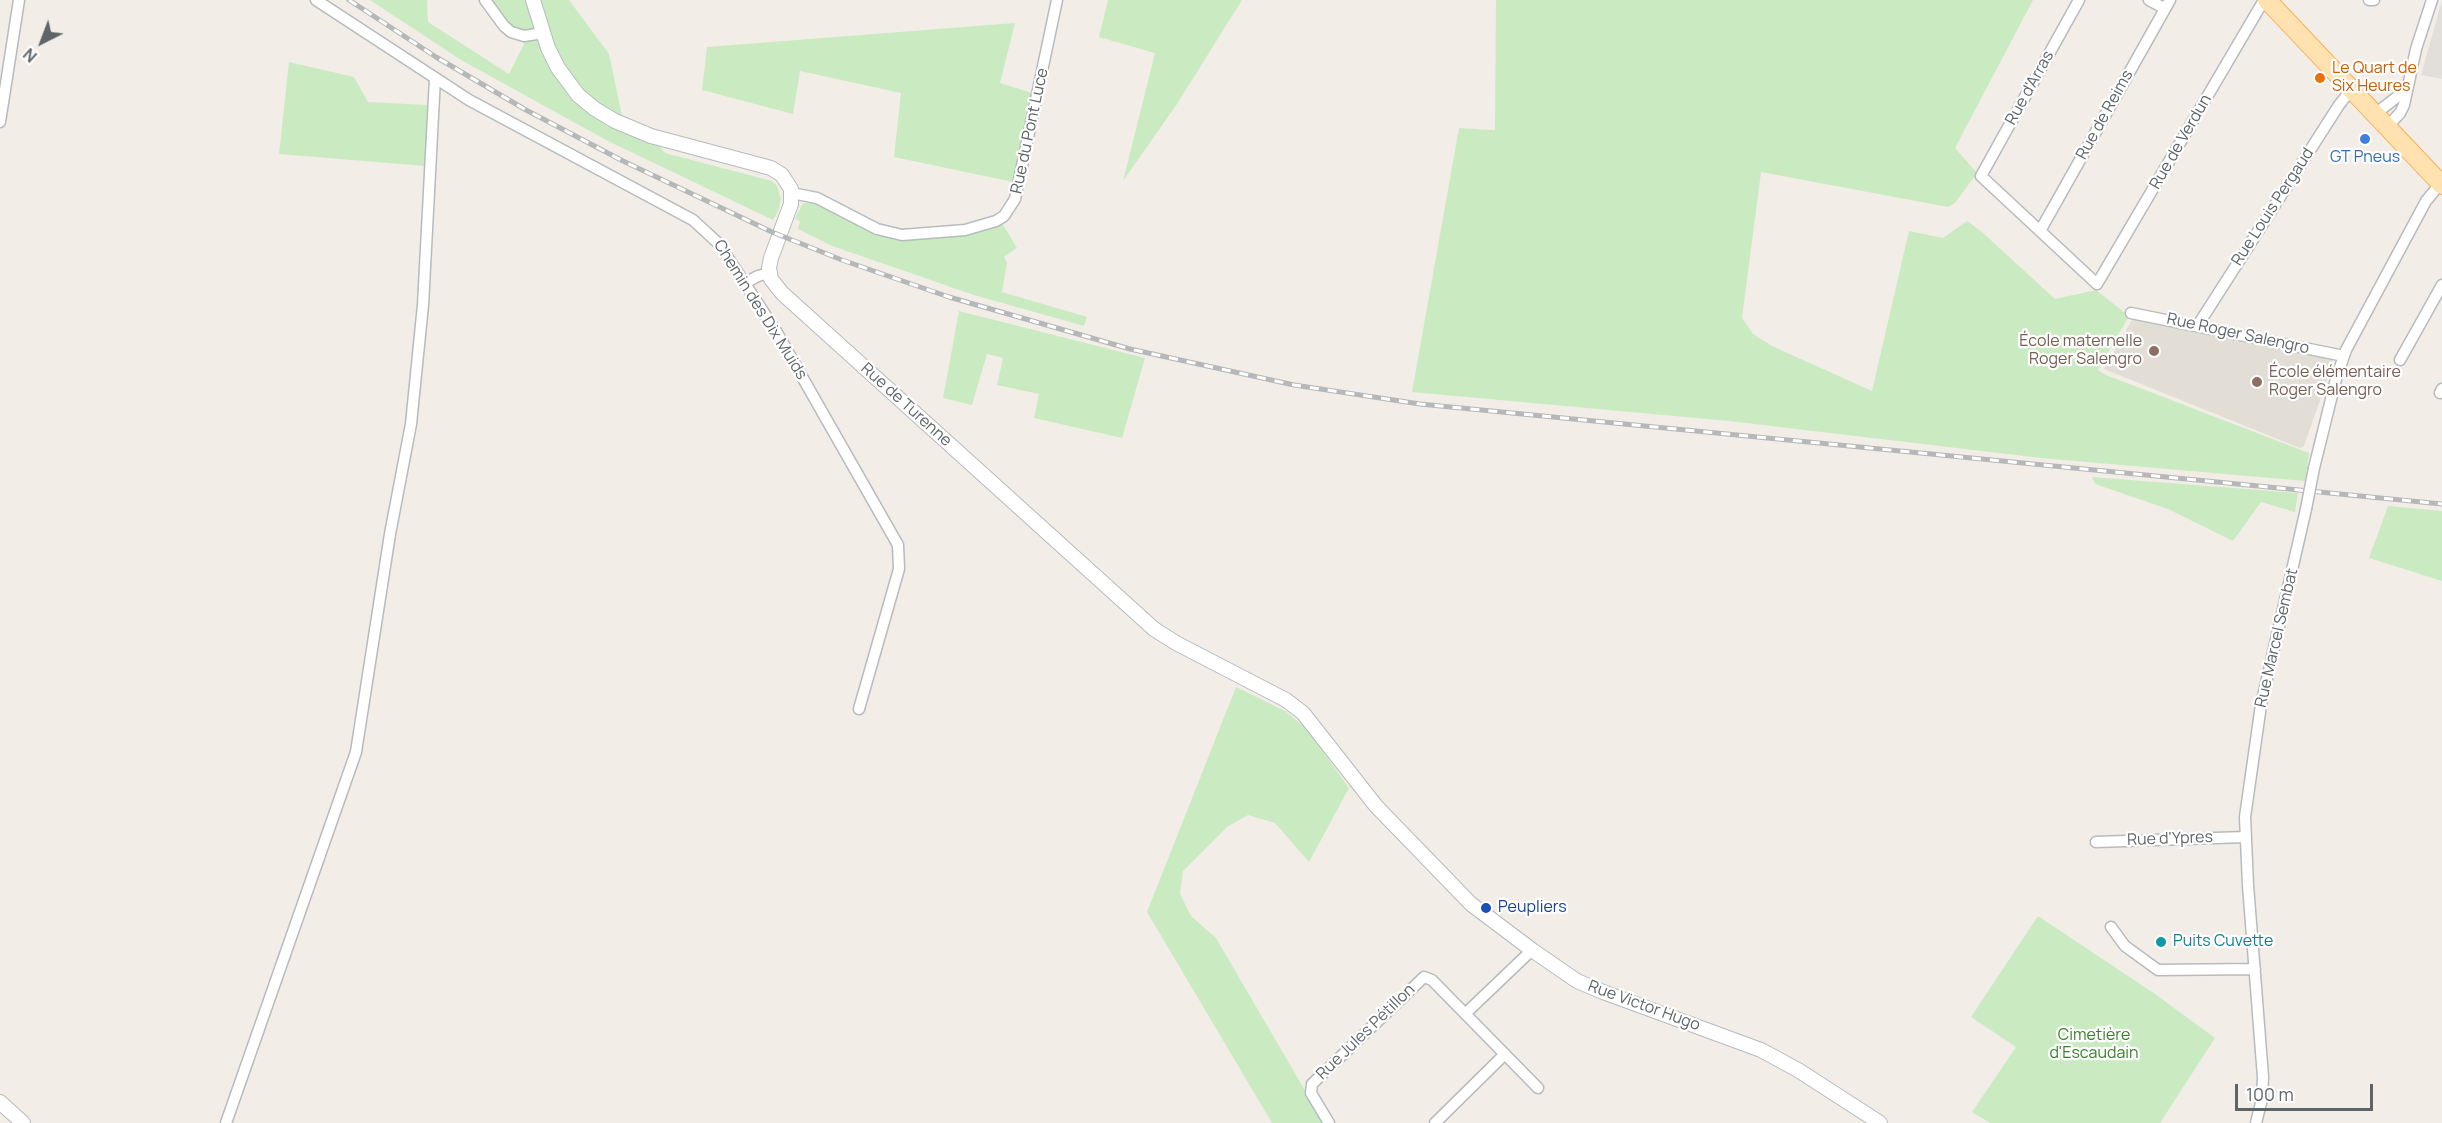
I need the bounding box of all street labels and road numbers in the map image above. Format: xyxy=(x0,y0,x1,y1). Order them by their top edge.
street label: Rue d'Arras xyxy=(2002,48,2058,128)
street label: Rue du Pont Luce xyxy=(1007,66,1053,196)
street label: Rue de Reims xyxy=(2073,67,2137,163)
street label: Rue de Verdun xyxy=(2146,91,2216,193)
street label: Rue Louis Pergaud xyxy=(2228,145,2318,269)
street label: Chemin des Dix Muids xyxy=(709,237,811,383)
street label: Rue Roger Salengro xyxy=(2165,310,2311,358)
street label: Rue de Turenne xyxy=(857,359,955,451)
street label: Rue Marcel Sembat xyxy=(2252,567,2302,709)
street label: Rue d'Ypres xyxy=(2127,828,2213,850)
street label: Rue Victor Hugo xyxy=(1585,977,1703,1035)
street label: Rue Jules Pétillon xyxy=(1313,980,1419,1084)

